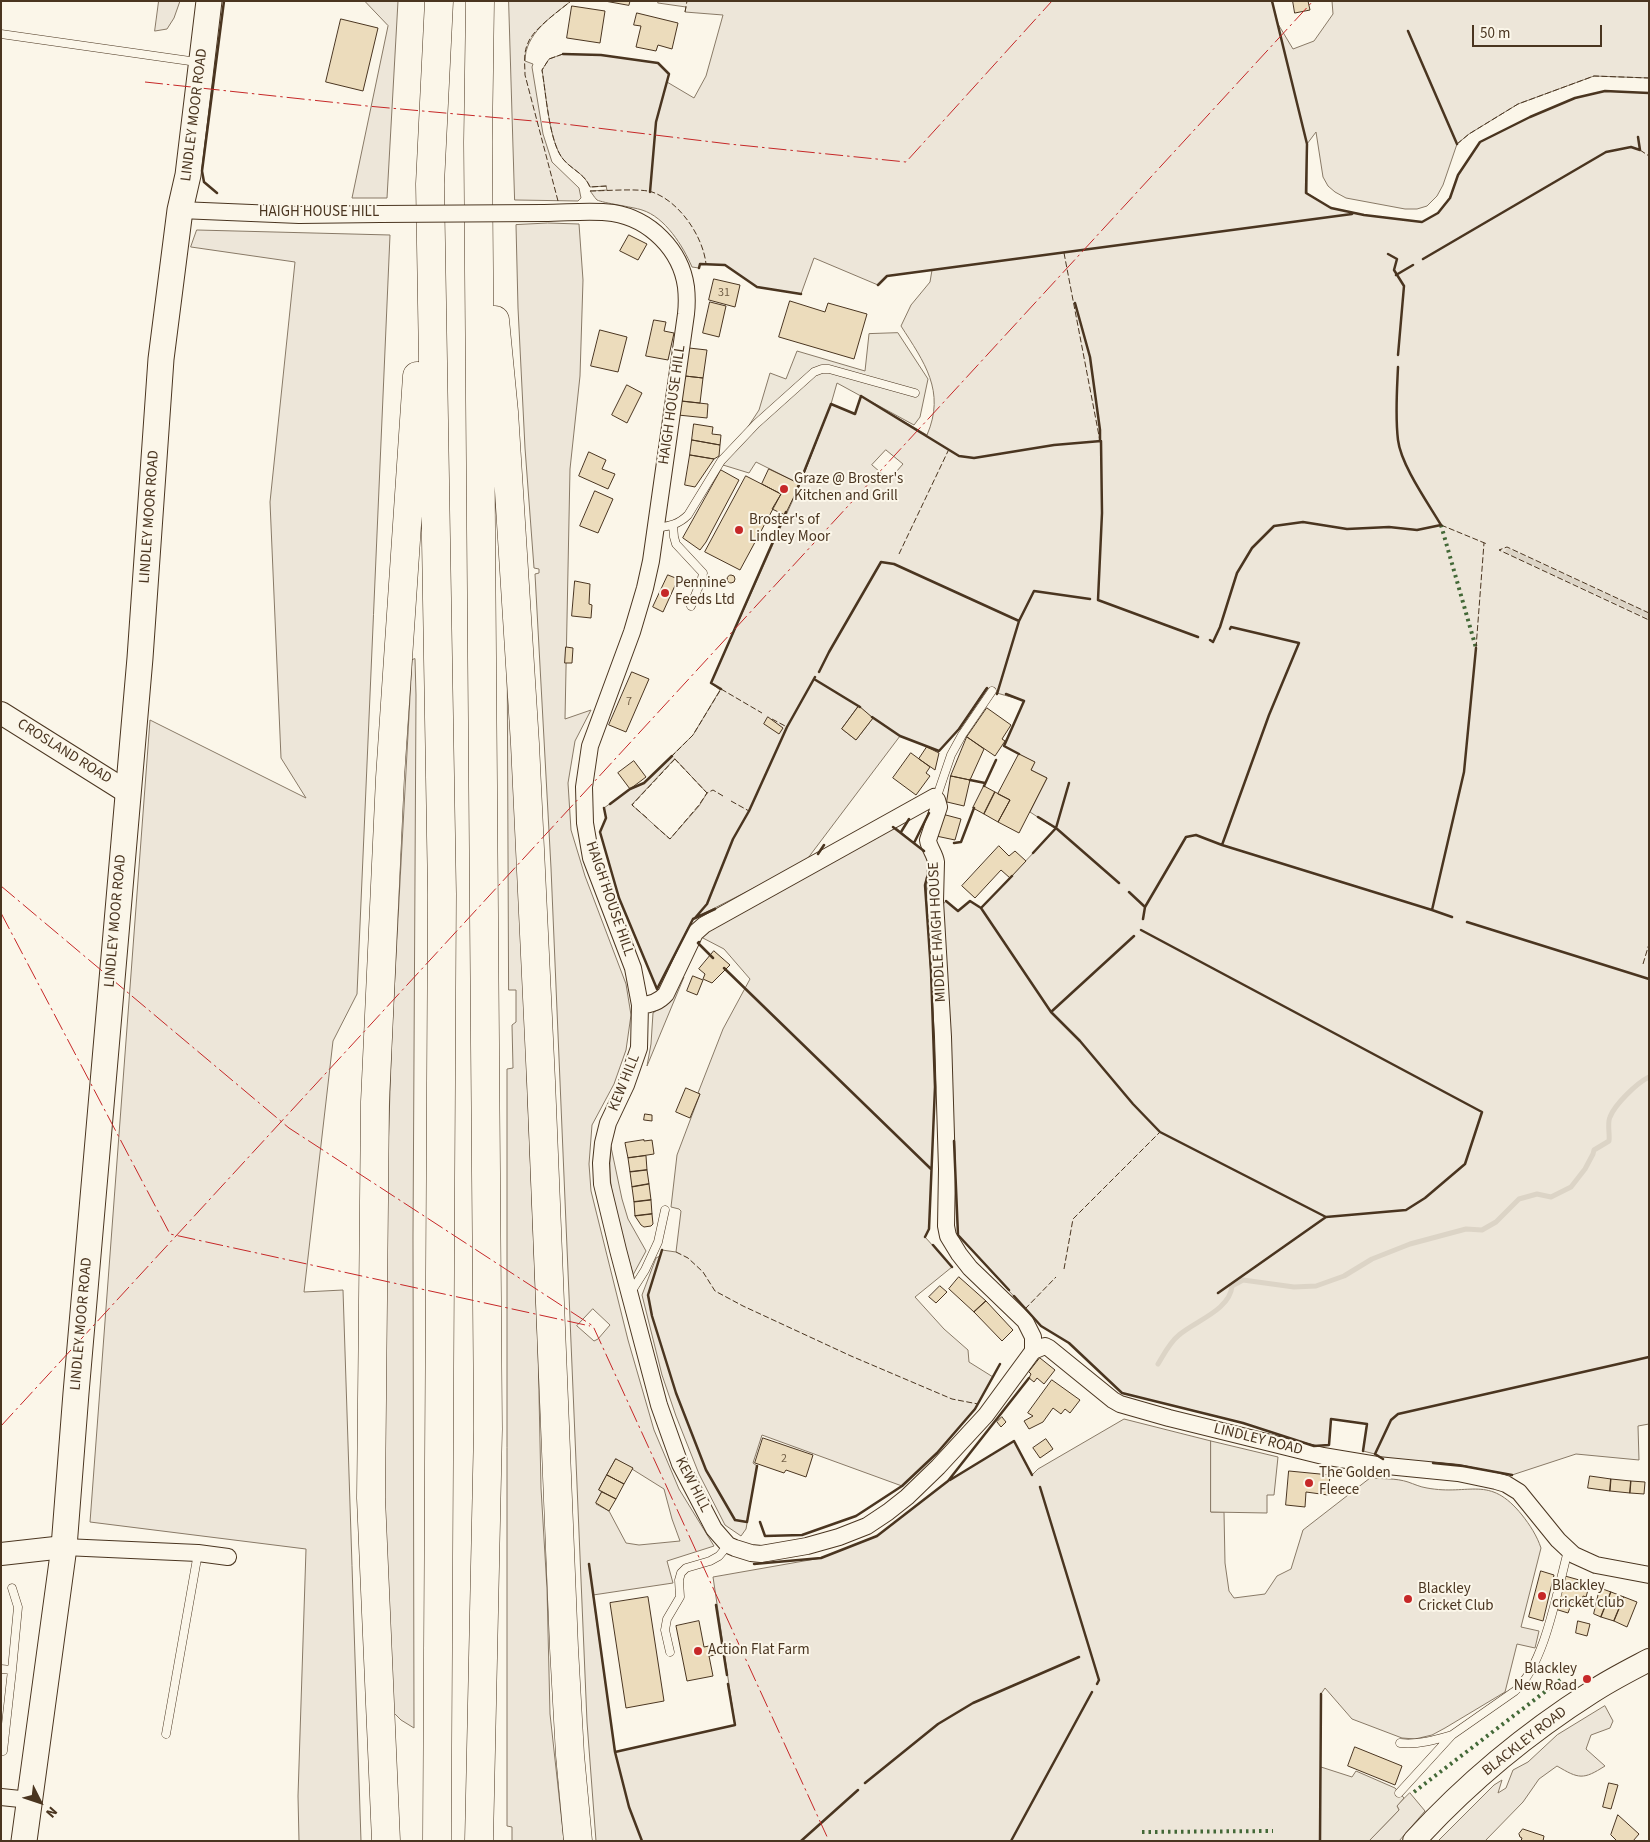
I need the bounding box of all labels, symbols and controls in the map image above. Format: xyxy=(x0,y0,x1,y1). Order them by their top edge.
scale bar xyxy=(1475,15,1605,47)
text: 50 m xyxy=(1480,23,1510,44)
street label: LINDLEY MOOR ROAD xyxy=(178,48,212,182)
street label: HAIGH HOUSE HILL xyxy=(259,204,379,222)
house number: 31 xyxy=(718,286,730,300)
street label: HAIGH HOUSE HILL xyxy=(656,344,690,466)
street label: LINDLEY MOOR ROAD xyxy=(136,450,164,584)
place label: Graze @ Broster's Kitchen and Grill xyxy=(794,471,903,506)
marker: Graze @ Broster's Kitchen and Grill xyxy=(778,483,790,495)
place label: Broster's of Lindley Moor xyxy=(749,512,830,547)
marker: Broster's of Lindley Moor xyxy=(733,524,745,536)
place label: Pennine Feeds Ltd xyxy=(675,575,735,610)
marker: Pennine Feeds Ltd xyxy=(659,587,671,599)
house number: 7 xyxy=(626,695,632,709)
street label: CROSLAND ROAD xyxy=(13,716,115,788)
street label: HAIGH HOUSE HILL xyxy=(581,839,637,959)
street label: LINDLEY MOOR ROAD xyxy=(101,854,131,988)
street label: MIDDLE HAIGH HOUSE xyxy=(925,861,951,1003)
street label: KEW HILL xyxy=(605,1052,645,1114)
street label: LINDLEY MOOR ROAD xyxy=(67,1257,97,1391)
street label: LINDLEY ROAD xyxy=(1212,1420,1304,1460)
house number: 2 xyxy=(781,1452,787,1466)
street label: KEW HILL xyxy=(670,1454,714,1516)
place label: The Golden Fleece xyxy=(1319,1465,1391,1500)
marker: The Golden Fleece xyxy=(1303,1477,1315,1489)
place label: Blackley cricket club xyxy=(1552,1578,1624,1613)
place label: Blackley Cricket Club xyxy=(1418,1581,1494,1616)
marker: Blackley cricket club xyxy=(1536,1590,1548,1602)
marker: Blackley Cricket Club xyxy=(1402,1593,1414,1605)
place label: Action Flat Farm xyxy=(708,1642,810,1660)
marker: Action Flat Farm xyxy=(692,1645,704,1657)
place label: Blackley New Road xyxy=(1514,1661,1577,1696)
marker: Blackley New Road xyxy=(1581,1673,1593,1685)
street label: BLACKLEY ROAD xyxy=(1479,1703,1571,1781)
north arrow xyxy=(15,1777,65,1827)
text: N xyxy=(41,1802,62,1822)

